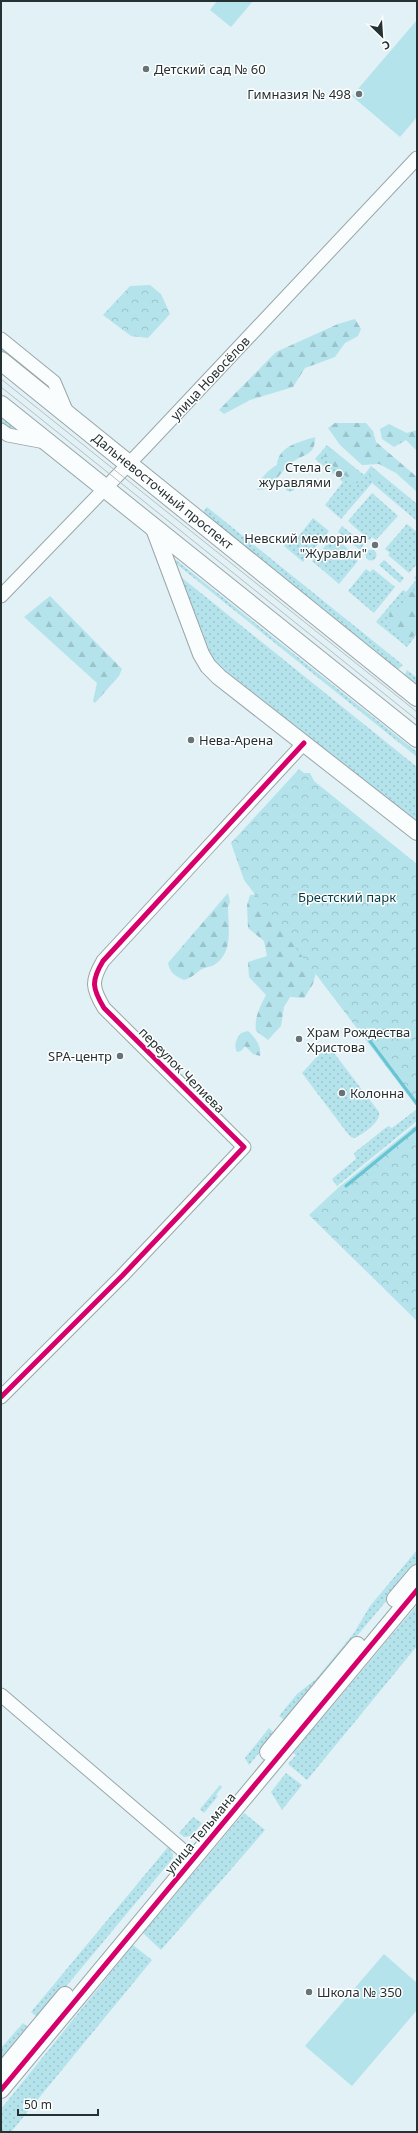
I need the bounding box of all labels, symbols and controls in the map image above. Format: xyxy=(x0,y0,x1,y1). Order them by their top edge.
north arrow xyxy=(362,16,402,56)
text: С xyxy=(380,37,393,54)
place label: Детский сад № 60 xyxy=(154,60,266,78)
marker: Детский сад № 60 xyxy=(141,64,151,74)
place label: Гимназия № 498 xyxy=(247,85,351,103)
marker: Гимназия № 498 xyxy=(354,89,364,99)
street label: улица Новосёлов xyxy=(166,332,254,424)
street label: Дальневосточный проспект xyxy=(89,428,237,554)
place label: Стела с журавлями xyxy=(259,458,331,491)
marker: Стела с журавлями xyxy=(334,469,344,479)
place label: Невский мемориал "Журавли" xyxy=(244,529,367,562)
marker: Невский мемориал "Журавли" xyxy=(370,540,380,550)
place label: Нева-Арена xyxy=(199,731,273,749)
marker: Нева-Арена xyxy=(186,735,196,745)
park label: Брестский парк xyxy=(298,888,396,906)
street label: переулок Челиева xyxy=(135,1023,229,1117)
place label: Храм Рождества Христова xyxy=(307,1023,410,1056)
marker: Храм Рождества Христова xyxy=(294,1034,304,1044)
place label: SPA-центр xyxy=(48,1047,112,1065)
marker: SPA-центр xyxy=(115,1051,125,1061)
place label: Колонна xyxy=(350,1084,404,1102)
marker: Колонна xyxy=(337,1088,347,1098)
street label: улица Тельмана xyxy=(161,1788,239,1878)
place label: Школа № 350 xyxy=(317,1983,402,2001)
marker: Школа № 350 xyxy=(304,1987,314,1997)
scale bar xyxy=(18,2091,98,2117)
text: 50 m xyxy=(24,2096,52,2113)

